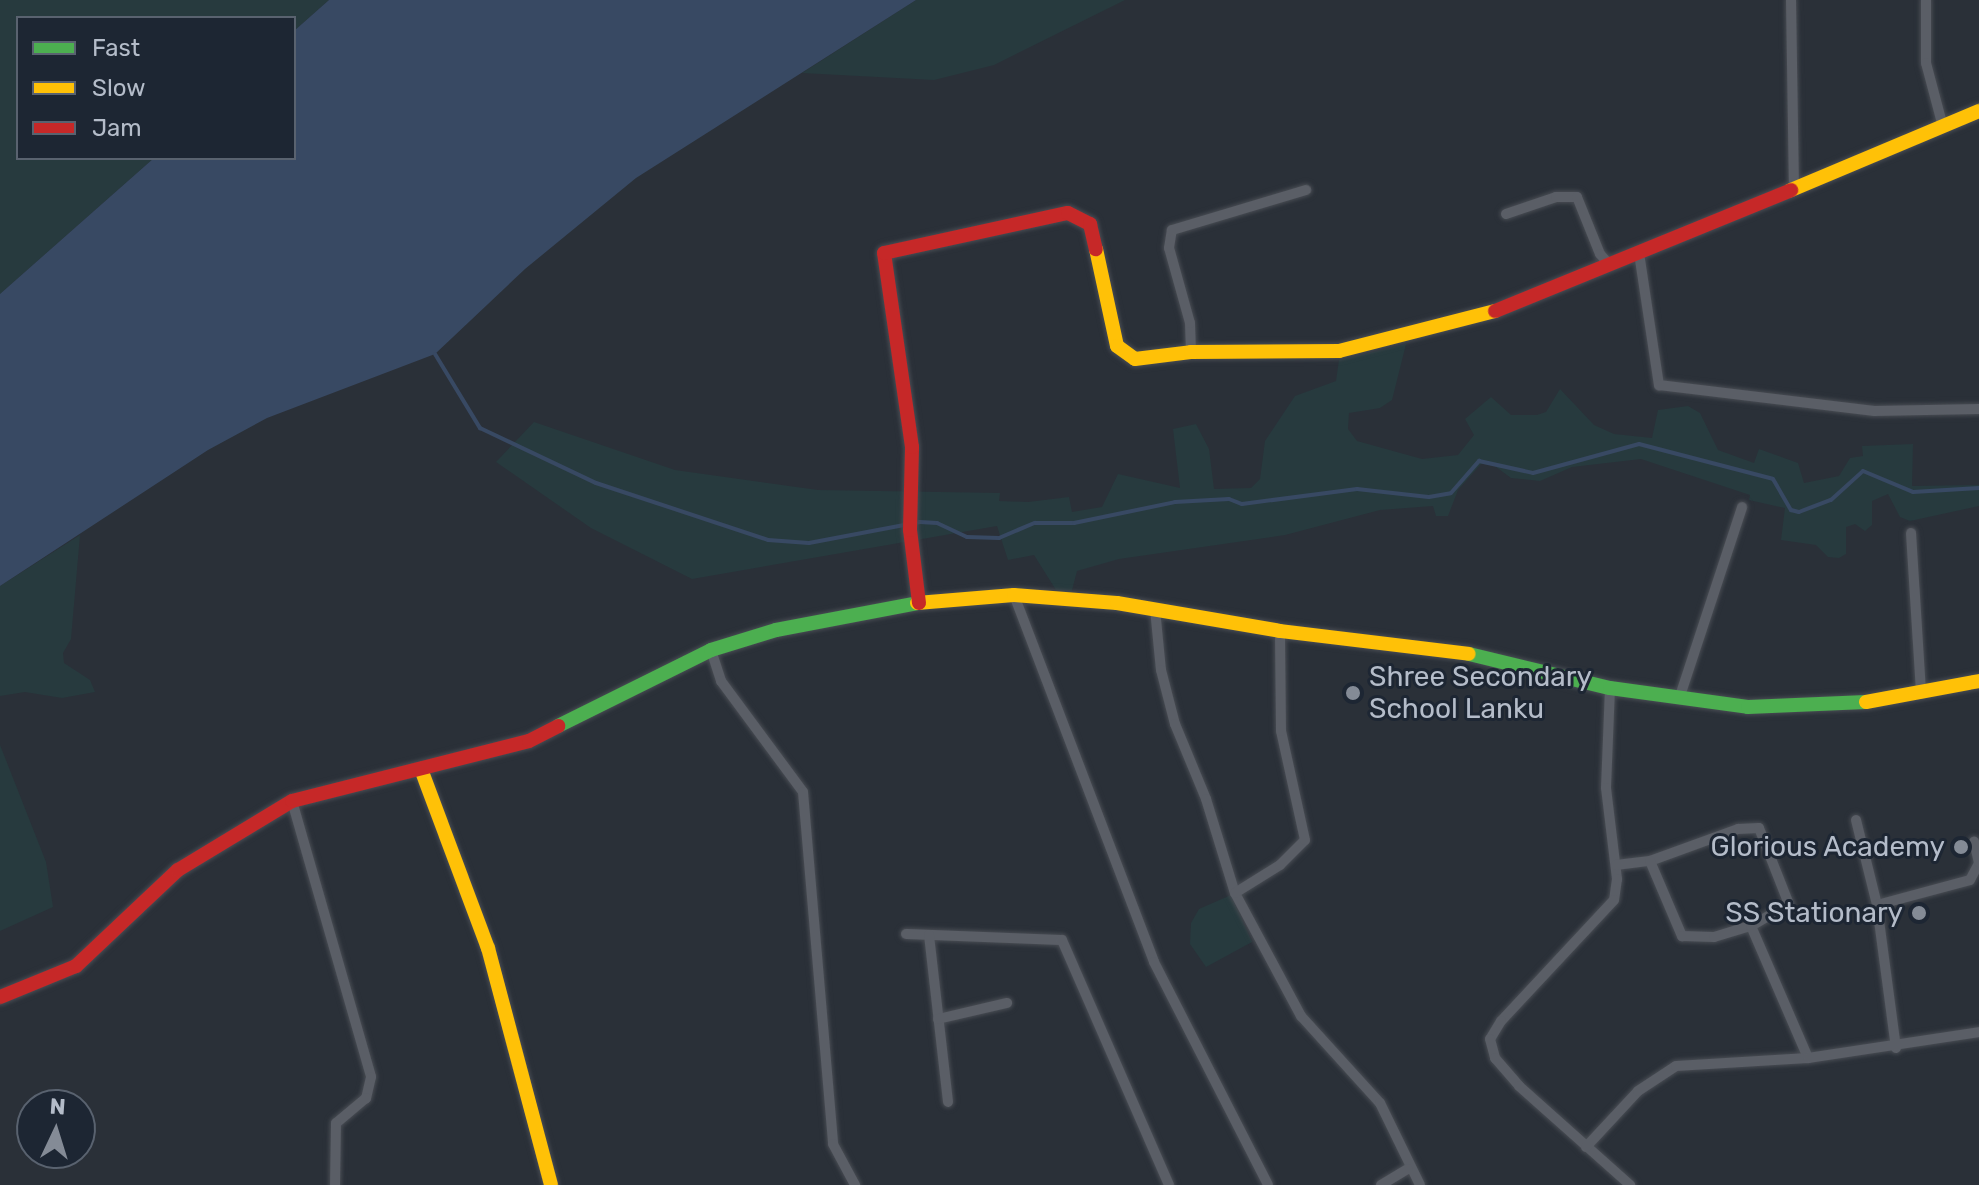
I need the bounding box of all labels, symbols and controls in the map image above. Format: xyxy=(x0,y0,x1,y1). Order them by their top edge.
legend xyxy=(16,16,296,160)
text: Fast xyxy=(92,34,140,62)
text: Slow xyxy=(92,74,145,102)
text: Jam xyxy=(92,114,142,142)
place label: Shree Secondary School Lanku xyxy=(1369,660,1592,726)
marker: Shree Secondary School Lanku xyxy=(1344,684,1362,702)
place label: Glorious Academy xyxy=(1710,830,1945,864)
marker: Glorious Academy xyxy=(1952,838,1970,856)
place label: SS Stationary xyxy=(1725,896,1903,930)
marker: SS Stationary xyxy=(1910,904,1928,922)
north arrow xyxy=(16,1089,96,1169)
text: N xyxy=(49,1093,66,1121)

